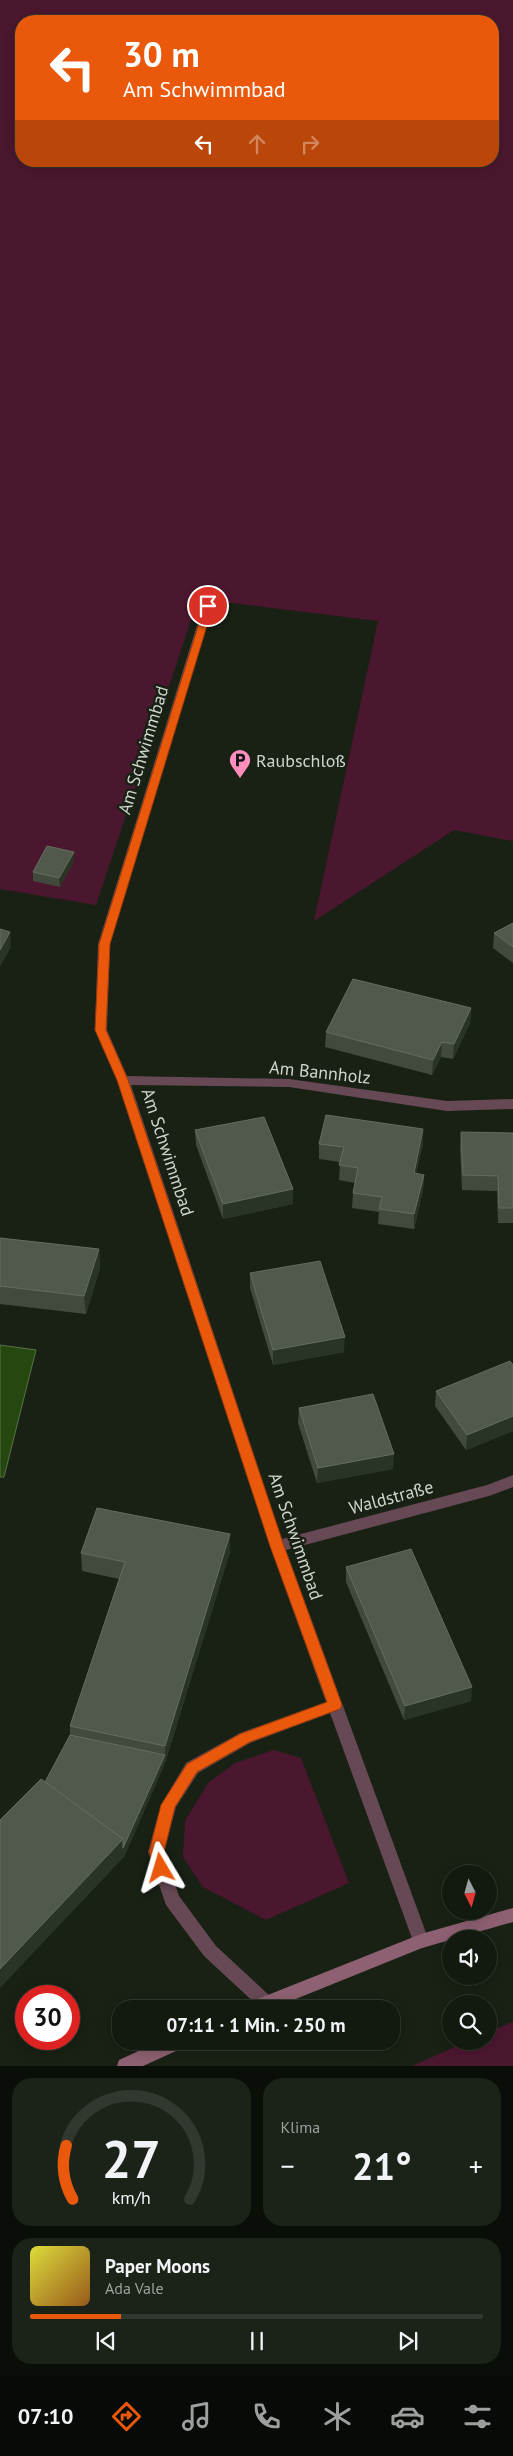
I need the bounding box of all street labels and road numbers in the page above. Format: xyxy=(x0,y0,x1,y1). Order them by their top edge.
street label: Am Schwimmbad xyxy=(113,683,173,817)
street label: Am Bannholz xyxy=(268,1055,372,1089)
street label: Am Schwimmbad xyxy=(136,1085,200,1219)
street label: Am Schwimmbad xyxy=(263,1469,329,1603)
street label: Waldstraße xyxy=(346,1475,436,1519)

